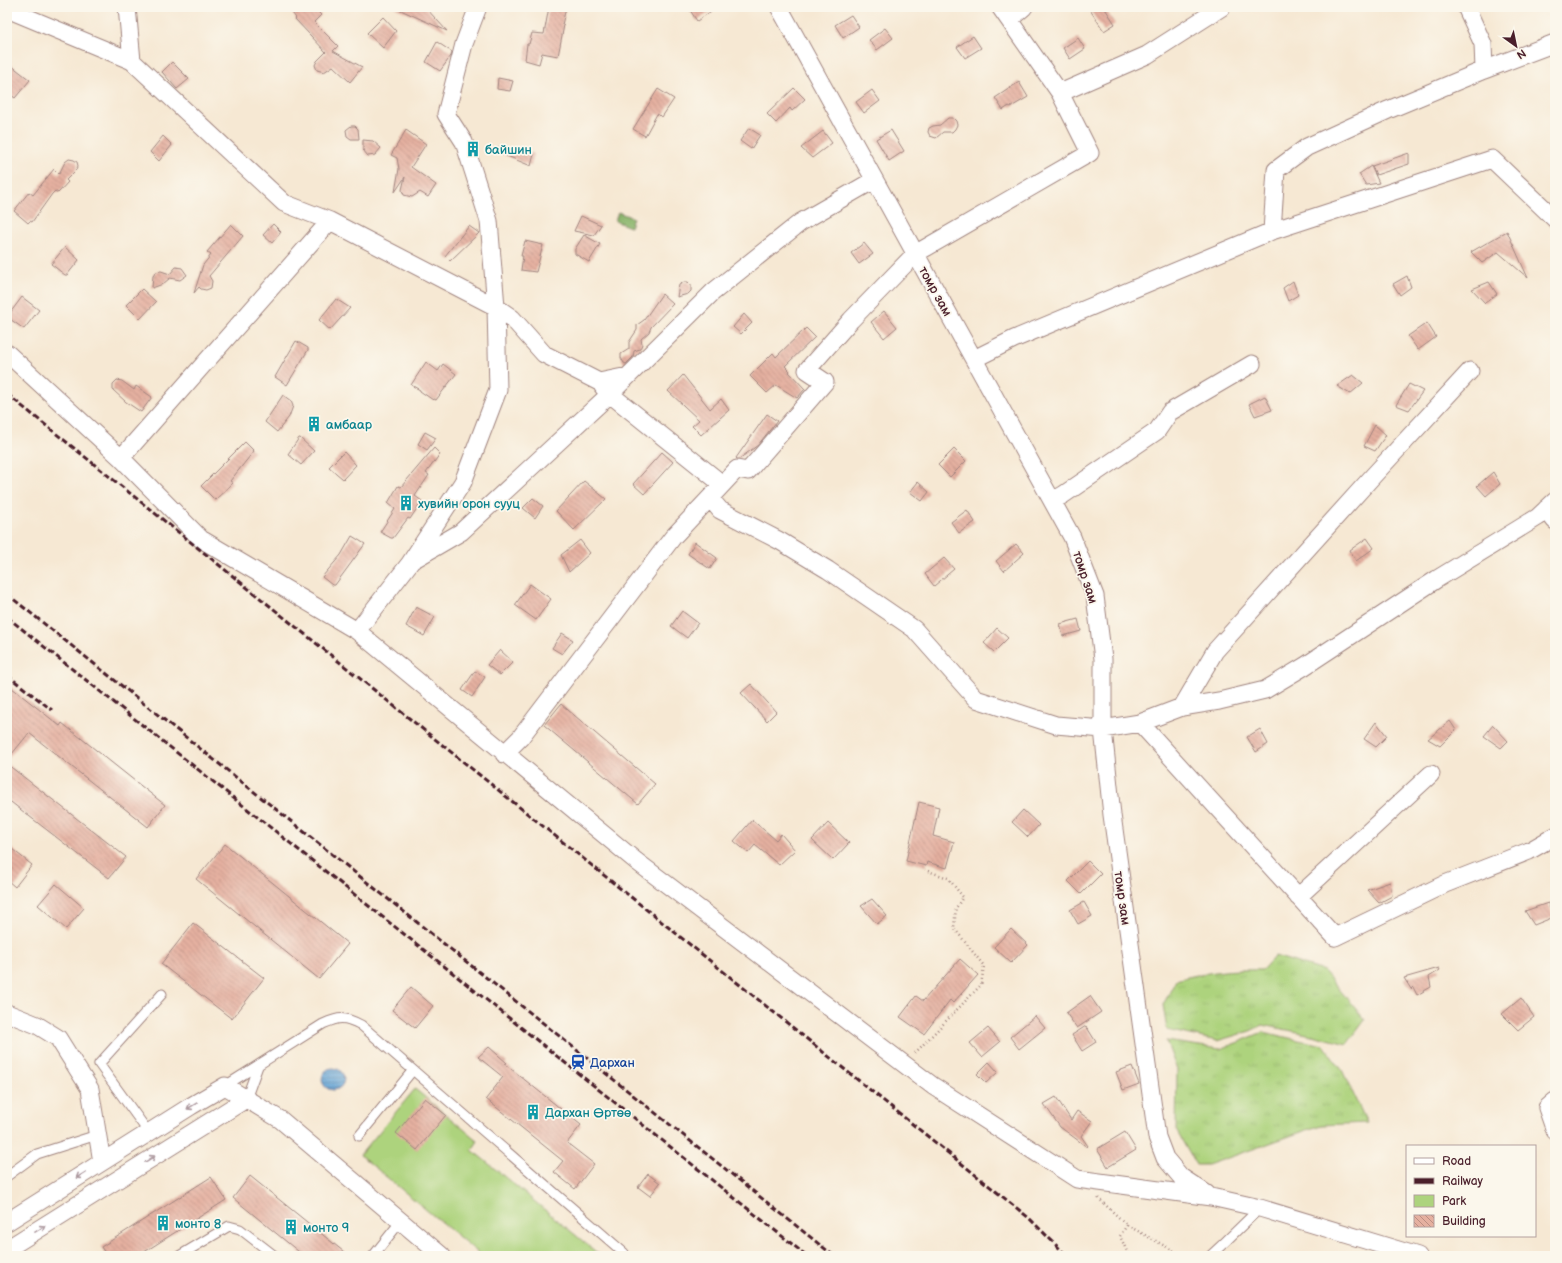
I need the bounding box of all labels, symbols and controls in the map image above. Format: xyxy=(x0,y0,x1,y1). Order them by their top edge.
north arrow xyxy=(1496,26,1536,66)
text: N xyxy=(1514,46,1528,62)
building icon: байшин xyxy=(464,140,482,158)
place label: байшин xyxy=(485,142,532,158)
street label: томр зам xyxy=(915,264,955,319)
building icon: амбаар xyxy=(305,415,323,433)
place label: амбаар xyxy=(326,417,373,433)
building icon: хувийн орон сууц xyxy=(397,494,415,512)
place label: хувийн орон сууц xyxy=(418,496,520,512)
street label: томр зам xyxy=(1069,549,1101,606)
street label: томр зам xyxy=(1110,870,1134,926)
station icon: Дархан xyxy=(569,1053,587,1071)
place label: Дархан xyxy=(590,1055,635,1071)
one-way arrow xyxy=(186,1103,198,1111)
building icon: Дархан Өртөө xyxy=(524,1103,542,1121)
place label: Дархан Өртөө xyxy=(545,1105,631,1121)
legend xyxy=(1406,1145,1536,1237)
text: Road xyxy=(1442,1154,1471,1169)
one-way arrow xyxy=(144,1155,155,1163)
one-way arrow xyxy=(76,1171,87,1179)
text: Railway xyxy=(1442,1174,1484,1189)
text: Park xyxy=(1442,1194,1466,1209)
building icon: монто 8 xyxy=(154,1214,172,1232)
text: Building xyxy=(1442,1214,1486,1229)
place label: монто 8 xyxy=(175,1216,222,1232)
building icon: монто 9 xyxy=(282,1218,300,1236)
place label: монто 9 xyxy=(303,1220,349,1236)
one-way arrow xyxy=(34,1224,46,1232)

